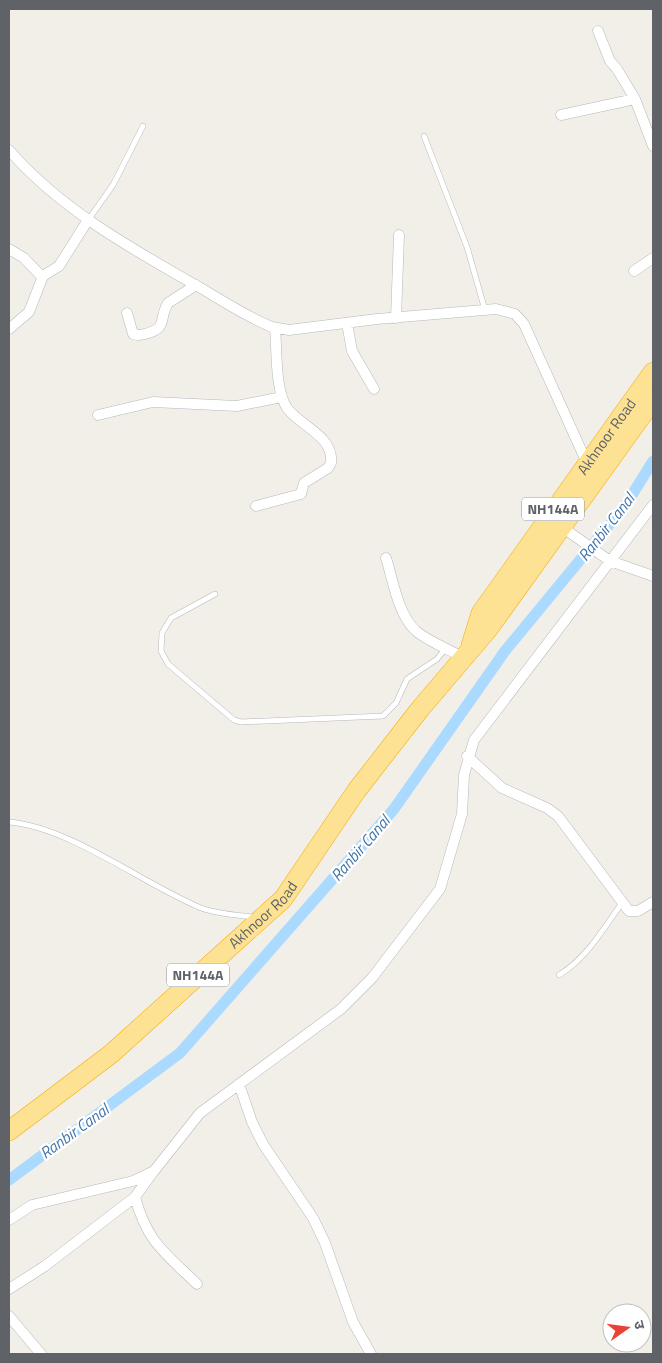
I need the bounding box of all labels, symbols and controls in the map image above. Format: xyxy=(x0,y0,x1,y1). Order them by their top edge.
street label: Akhnoor Road xyxy=(571,394,642,479)
water label: Ranbir Canal xyxy=(572,487,641,566)
road number: NH144A xyxy=(522,498,584,520)
water label: Ranbir Canal xyxy=(325,809,396,886)
street label: Akhnoor Road xyxy=(223,876,303,954)
road number: NH144A xyxy=(167,964,229,986)
water label: Ranbir Canal xyxy=(35,1097,115,1164)
north arrow xyxy=(602,1303,652,1353)
text: उ xyxy=(629,1318,651,1332)

